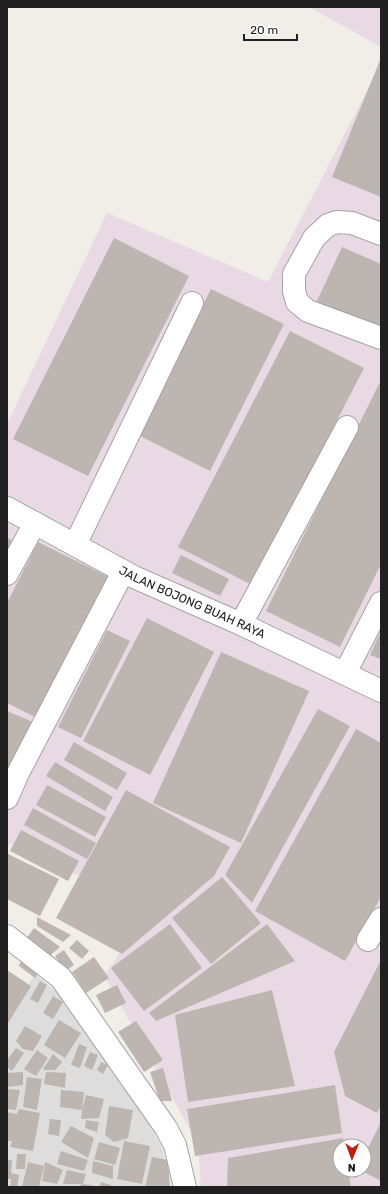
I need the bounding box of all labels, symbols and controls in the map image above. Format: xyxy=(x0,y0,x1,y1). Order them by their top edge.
scale bar xyxy=(244,16,297,42)
text: 20 m xyxy=(250,23,278,37)
street label: JALAN BOJONG BUAH RAYA xyxy=(117,563,268,642)
north arrow xyxy=(332,1138,372,1178)
text: N xyxy=(348,1161,356,1174)

